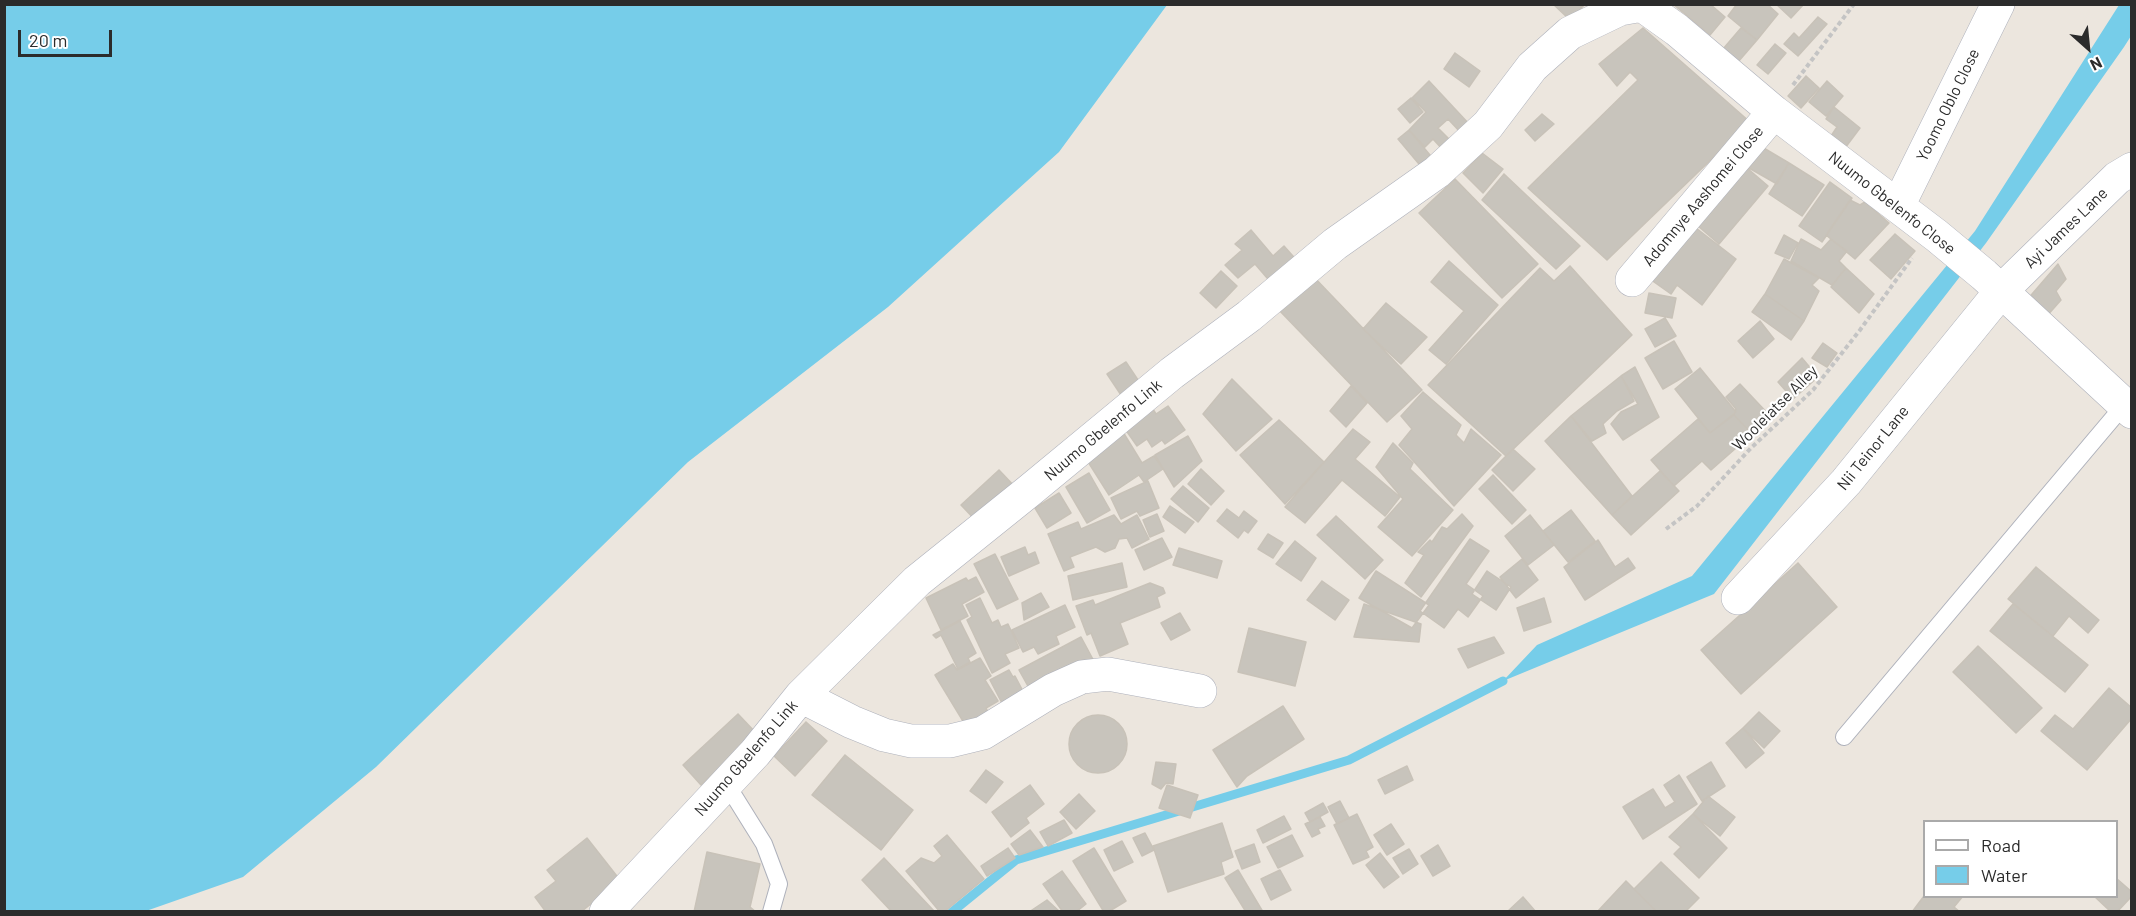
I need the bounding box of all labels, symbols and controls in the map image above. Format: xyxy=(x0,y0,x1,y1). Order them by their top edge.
scale bar xyxy=(21,18,116,56)
north arrow xyxy=(2058,18,2118,78)
text: 20 m xyxy=(29,29,67,51)
street label: Yoomo Oblo Close xyxy=(1912,45,1984,165)
text: N xyxy=(2087,54,2105,75)
street label: Adomnye Aashomei Close xyxy=(1639,122,1767,270)
street label: Nuumo Gbelenfo Close xyxy=(1825,147,1959,259)
street label: Ayi James Lane xyxy=(2020,184,2112,272)
street label: Wooleiatse Alley xyxy=(1728,361,1822,455)
street label: Nuumo Gbelenfo Link xyxy=(1040,375,1166,485)
street label: Nii Teinor Lane xyxy=(1833,402,1913,494)
street label: Nuumo Gbelenfo Link xyxy=(690,696,802,820)
legend xyxy=(1923,820,2118,898)
text: Road xyxy=(1981,834,2021,856)
text: Water xyxy=(1981,864,2028,886)

